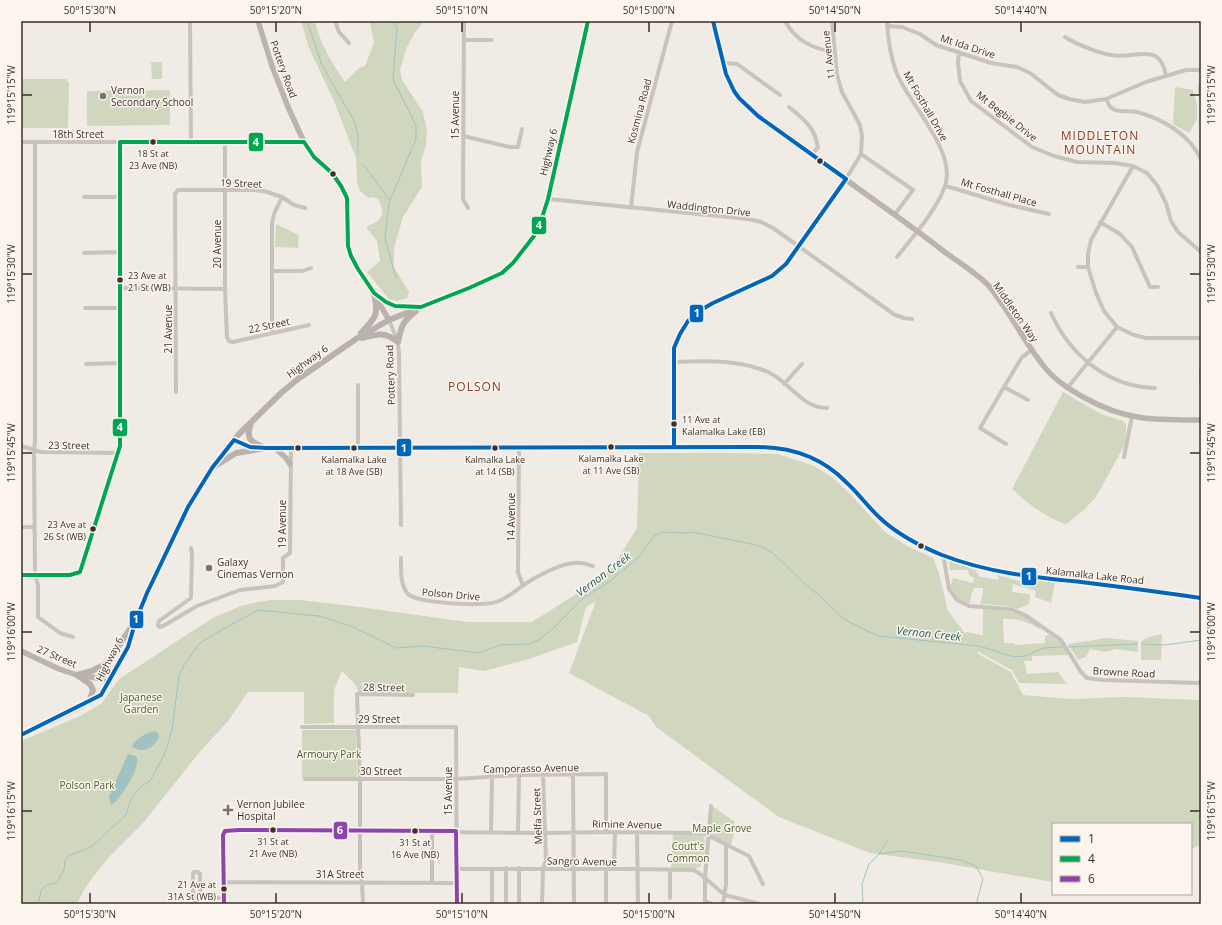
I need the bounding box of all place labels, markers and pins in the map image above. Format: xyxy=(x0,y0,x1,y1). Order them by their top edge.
place label: Vernon Secondary School xyxy=(111,83,193,109)
marker: Vernon Secondary School xyxy=(98,91,108,101)
marker: 18 St at 23 Ave (NB) xyxy=(148,137,158,147)
place label: 18 St at 23 Ave (NB) xyxy=(129,147,177,172)
unlabelled marker xyxy=(815,156,825,166)
unlabelled marker xyxy=(328,169,338,179)
place label: 23 Ave at 21 St (WB) xyxy=(128,269,171,294)
marker: 23 Ave at 21 St (WB) xyxy=(115,275,125,285)
place label: 11 Ave at Kalamalka Lake (EB) xyxy=(682,413,766,438)
marker: 11 Ave at Kalamalka Lake (EB) xyxy=(669,419,679,429)
marker: Kalamalka Lake at 11 Ave (SB) xyxy=(606,442,616,452)
unlabelled marker xyxy=(293,443,303,453)
marker: Kalamalka Lake at 18 Ave (SB) xyxy=(349,443,359,453)
marker: Kalmalka Lake at 14 (SB) xyxy=(490,443,500,453)
place label: Kalamalka Lake at 11 Ave (SB) xyxy=(579,452,643,477)
place label: Kalamalka Lake at 18 Ave (SB) xyxy=(322,453,386,478)
place label: Kalmalka Lake at 14 (SB) xyxy=(465,453,525,478)
place label: 23 Ave at 26 St (WB) xyxy=(43,518,86,543)
marker: 23 Ave at 26 St (WB) xyxy=(88,524,98,534)
unlabelled marker xyxy=(916,541,926,551)
place label: Galaxy Cinemas Vernon xyxy=(217,555,294,581)
marker: Galaxy Cinemas Vernon xyxy=(204,563,214,573)
place label: Vernon Jubilee Hospital xyxy=(237,797,305,823)
marker: Vernon Jubilee Hospital xyxy=(222,804,234,816)
marker: 31 St at 21 Ave (NB) xyxy=(268,825,278,835)
marker: 31 St at 16 Ave (NB) xyxy=(410,826,420,836)
place label: 31 St at 21 Ave (NB) xyxy=(249,835,297,860)
place label: 31 St at 16 Ave (NB) xyxy=(391,836,439,861)
place label: 21 Ave at 31A St (WB) xyxy=(168,878,216,903)
marker: 21 Ave at 31A St (WB) xyxy=(219,884,229,894)

